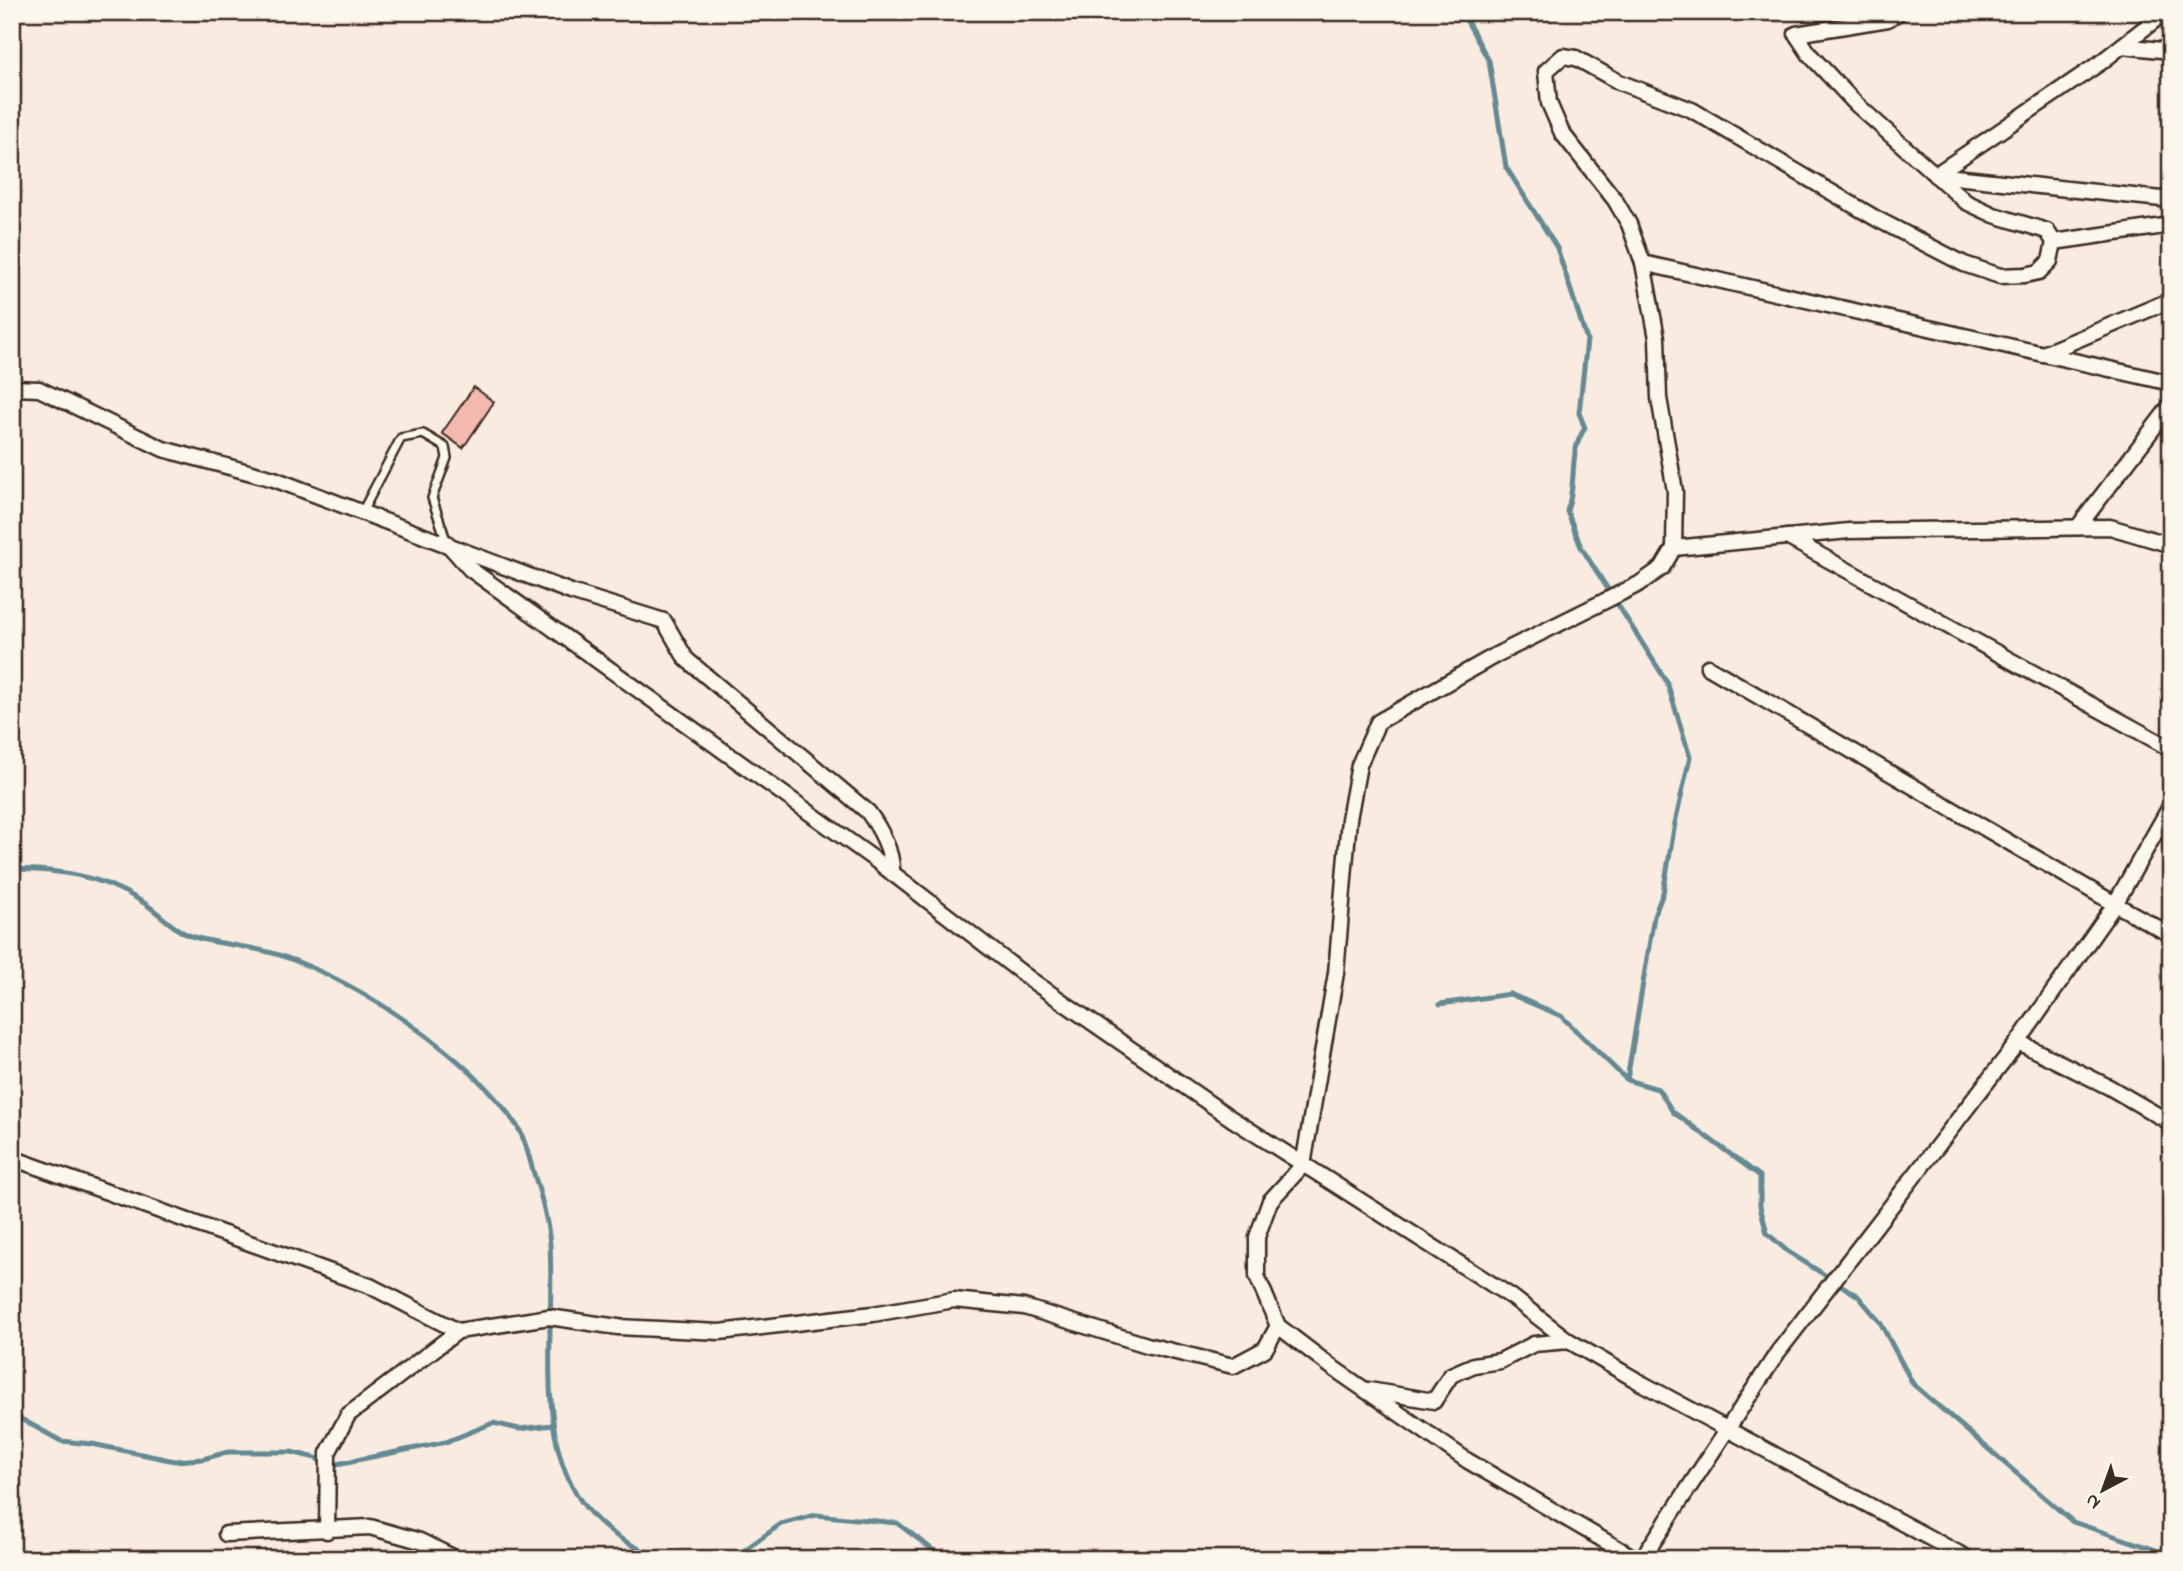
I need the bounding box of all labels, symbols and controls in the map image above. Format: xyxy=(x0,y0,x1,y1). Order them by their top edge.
north arrow xyxy=(2068,1456,2138,1526)
text: N xyxy=(2080,1486,2107,1515)

